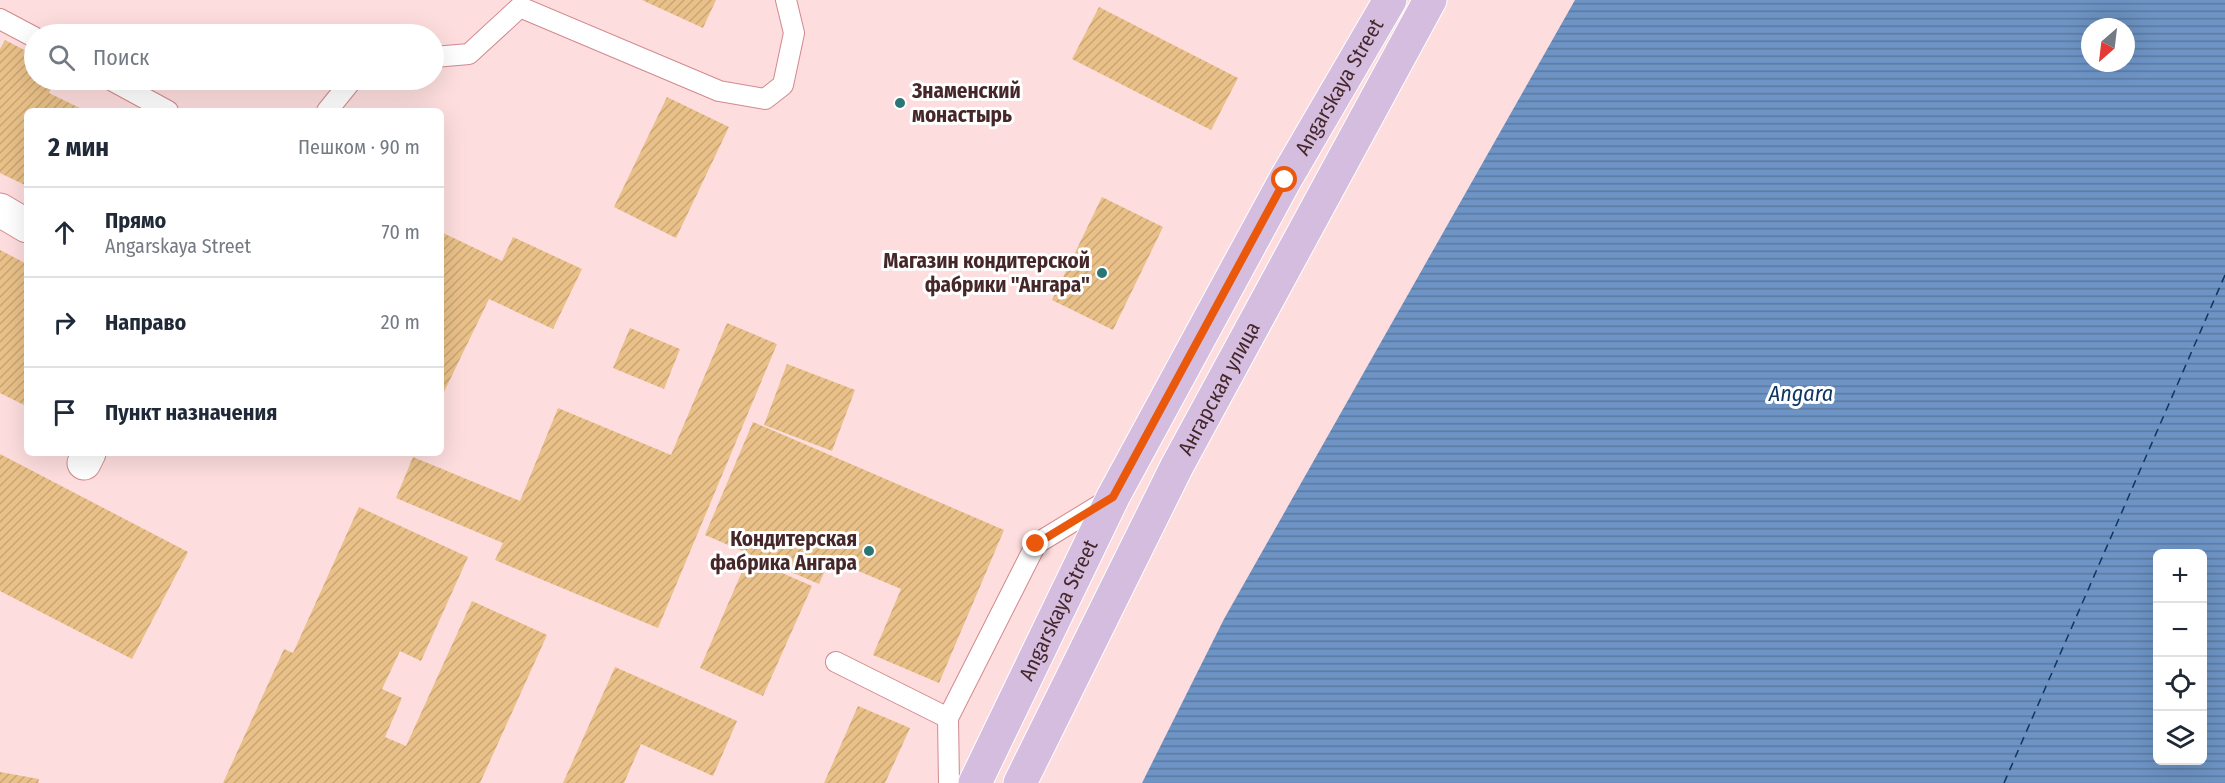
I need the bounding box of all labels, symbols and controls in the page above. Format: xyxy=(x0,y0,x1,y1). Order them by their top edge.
street label: Angarskaya Street xyxy=(1289,14,1389,160)
north arrow xyxy=(2081,18,2135,72)
search box xyxy=(24,24,444,90)
icon: search xyxy=(45,41,78,74)
text: Поиск xyxy=(93,44,149,71)
place label: Знаменский монастырь xyxy=(911,78,1021,128)
marker: Знаменский монастырь xyxy=(893,96,907,110)
text: 2 мин xyxy=(48,132,109,163)
text: Пешком · 90 m xyxy=(298,135,420,159)
route start xyxy=(1271,166,1297,192)
text: Прямо xyxy=(105,207,166,234)
icon: ahead xyxy=(48,216,81,249)
text: 70 m xyxy=(382,220,420,244)
text: Angarskaya Street xyxy=(105,234,251,258)
place label: Магазин кондитерской фабрики "Ангара" xyxy=(883,248,1090,298)
marker: Магазин кондитерской фабрики "Ангара" xyxy=(1095,266,1109,280)
icon: right xyxy=(48,306,81,339)
text: Направо xyxy=(105,309,186,336)
text: 20 m xyxy=(381,310,420,334)
street label: Ангарская улица xyxy=(1172,317,1266,460)
water label: Angara xyxy=(1768,380,1833,407)
icon: arrive xyxy=(48,396,81,429)
text: Пункт назначения xyxy=(105,399,277,426)
place label: Кондитерская фабрика Ангара xyxy=(710,526,857,576)
route end xyxy=(1022,530,1048,556)
street label: Angarskaya Street xyxy=(1013,535,1104,685)
marker: Кондитерская фабрика Ангара xyxy=(862,544,876,558)
map controls xyxy=(2153,549,2207,765)
button: + xyxy=(2153,549,2207,603)
button: − xyxy=(2153,603,2207,657)
button: locate xyxy=(2153,657,2207,711)
button: layers xyxy=(2153,711,2207,765)

